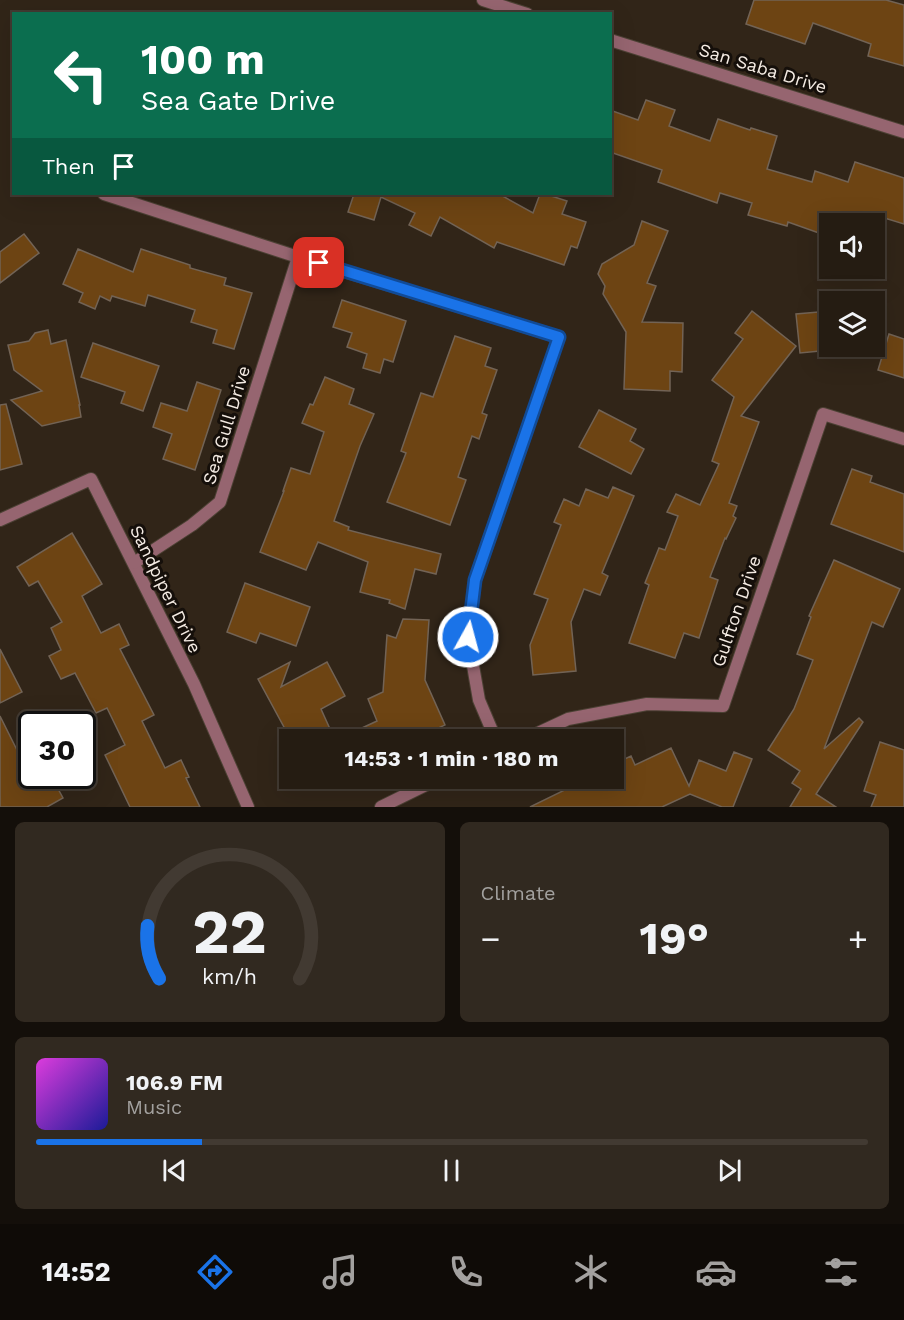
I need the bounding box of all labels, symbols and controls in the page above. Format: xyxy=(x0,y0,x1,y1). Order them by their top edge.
text: 100 m xyxy=(141,35,265,84)
icon: left xyxy=(42,36,120,114)
street label: San Saba Drive xyxy=(697,39,829,97)
text: Sea Gate Drive xyxy=(141,85,335,117)
icon: arrive xyxy=(107,150,140,183)
text: Then xyxy=(42,154,95,179)
map controls xyxy=(819,213,885,357)
button: sound xyxy=(819,213,885,279)
pin xyxy=(293,237,344,288)
icon: arrive xyxy=(302,246,335,279)
button: layers xyxy=(819,291,885,357)
street label: Sea Gull Drive xyxy=(198,363,254,487)
street label: Sandpiper Drive xyxy=(126,522,206,656)
street label: Gulfton Drive xyxy=(707,553,765,669)
position arrow xyxy=(436,605,500,669)
speed limit sign: 30 xyxy=(18,711,96,789)
text: 14:53 · 1 min · 180 m xyxy=(344,746,559,771)
text: Climate xyxy=(481,881,556,905)
text: 22 xyxy=(193,895,267,968)
text: 19° xyxy=(640,912,709,965)
text: − xyxy=(481,919,500,958)
text: + xyxy=(848,919,868,958)
text: km/h xyxy=(202,964,257,989)
text: 106.9 FM xyxy=(126,1070,223,1095)
text: Music xyxy=(126,1095,182,1119)
icon: previous xyxy=(158,1154,191,1187)
icon: pause xyxy=(435,1154,468,1187)
icon: next xyxy=(713,1154,746,1187)
icon: directions xyxy=(194,1251,236,1293)
icon: music xyxy=(319,1251,361,1293)
icon: phone xyxy=(445,1251,487,1293)
icon: climate xyxy=(570,1251,612,1293)
icon: car xyxy=(695,1251,737,1293)
icon: filters xyxy=(820,1251,862,1293)
text: 14:52 xyxy=(42,1256,111,1288)

